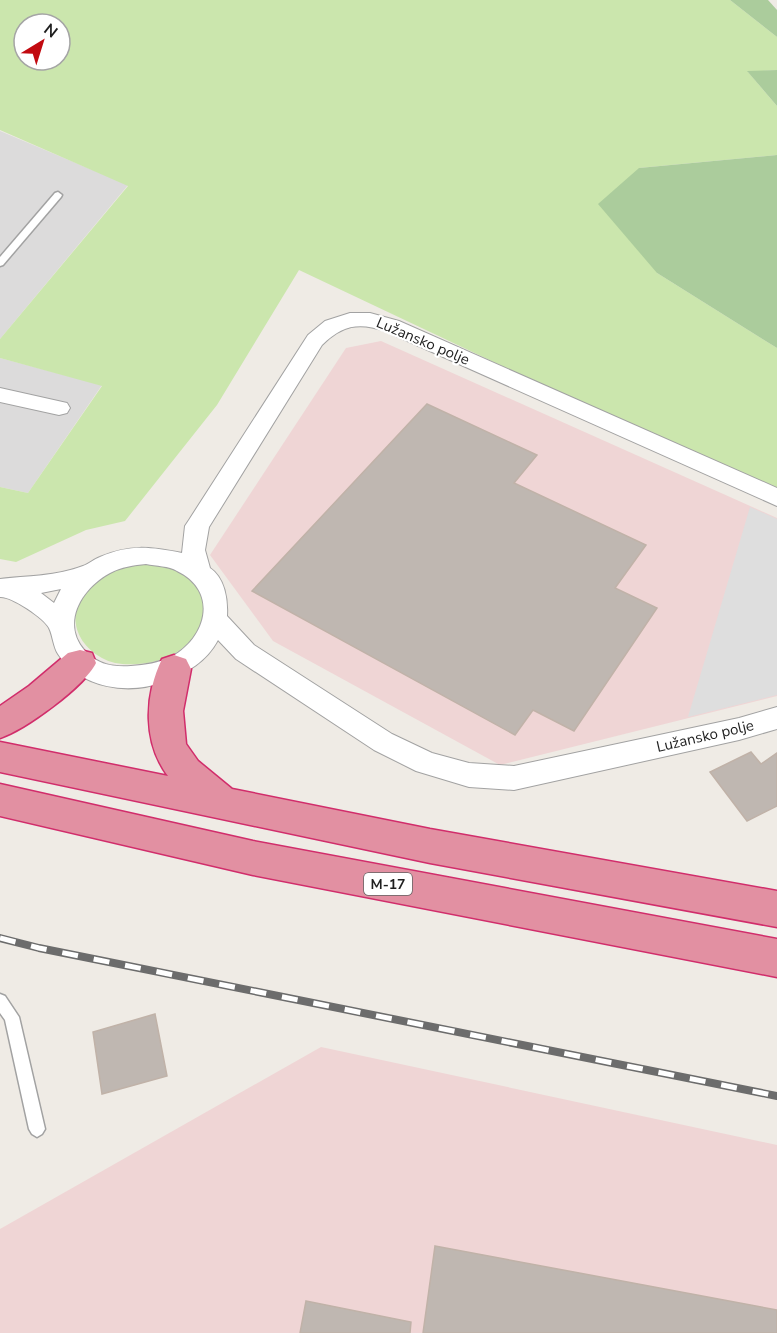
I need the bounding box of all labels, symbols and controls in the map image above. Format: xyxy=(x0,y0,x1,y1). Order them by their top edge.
north arrow xyxy=(12,12,72,72)
text: N xyxy=(39,19,62,43)
street label: Lužansko polje xyxy=(373,312,473,370)
street label: Lužansko polje xyxy=(654,715,756,757)
road number: M-17 xyxy=(364,873,412,895)

